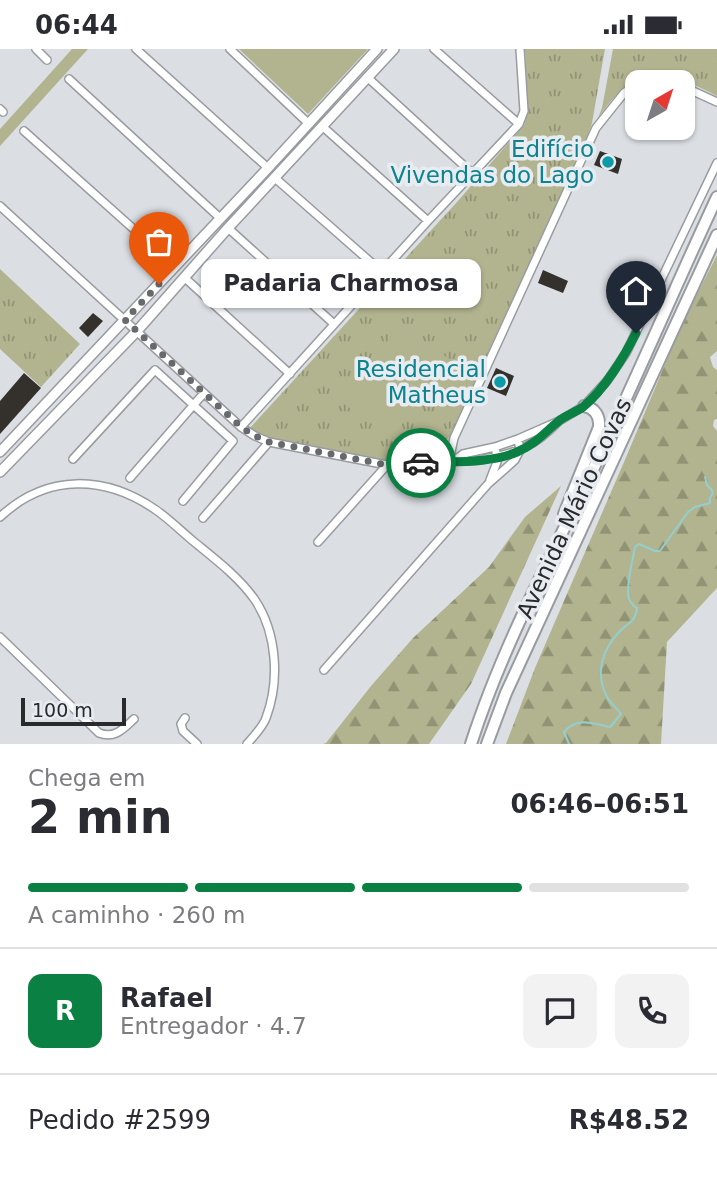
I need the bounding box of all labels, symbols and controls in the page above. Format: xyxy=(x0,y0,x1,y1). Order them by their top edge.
text: 06:44 xyxy=(35,10,118,40)
north arrow xyxy=(625,70,695,140)
map controls xyxy=(625,70,695,140)
place label: Edifício Vivendas do Lago xyxy=(390,136,594,188)
marker: Edifício Vivendas do Lago xyxy=(600,154,616,170)
pin xyxy=(129,212,189,284)
icon: bag xyxy=(140,223,178,261)
callout: Padaria Charmosa xyxy=(201,259,481,309)
pin xyxy=(606,261,666,333)
text: Padaria Charmosa xyxy=(223,270,459,296)
icon: home xyxy=(617,272,655,310)
place label: Residencial Matheus xyxy=(356,356,486,408)
marker: Residencial Matheus xyxy=(492,374,508,390)
street label: Avenida Mário Covas xyxy=(511,394,637,622)
courier xyxy=(386,428,456,498)
icon: car xyxy=(402,444,440,482)
scale bar xyxy=(21,695,126,727)
text: 100 m xyxy=(32,699,93,721)
text: Chega em xyxy=(28,765,145,791)
text: 06:46–06:51 xyxy=(510,789,689,819)
text: 2 min xyxy=(28,790,172,844)
text: A caminho · 260 m xyxy=(28,902,245,928)
button: chat xyxy=(523,974,597,1048)
button: phone xyxy=(615,974,689,1048)
text: Rafael xyxy=(120,983,213,1013)
text: R xyxy=(55,996,75,1026)
text: Entregador · 4.7 xyxy=(120,1013,307,1039)
text: Pedido #2599 xyxy=(28,1105,211,1135)
text: R$48.52 xyxy=(569,1105,689,1135)

